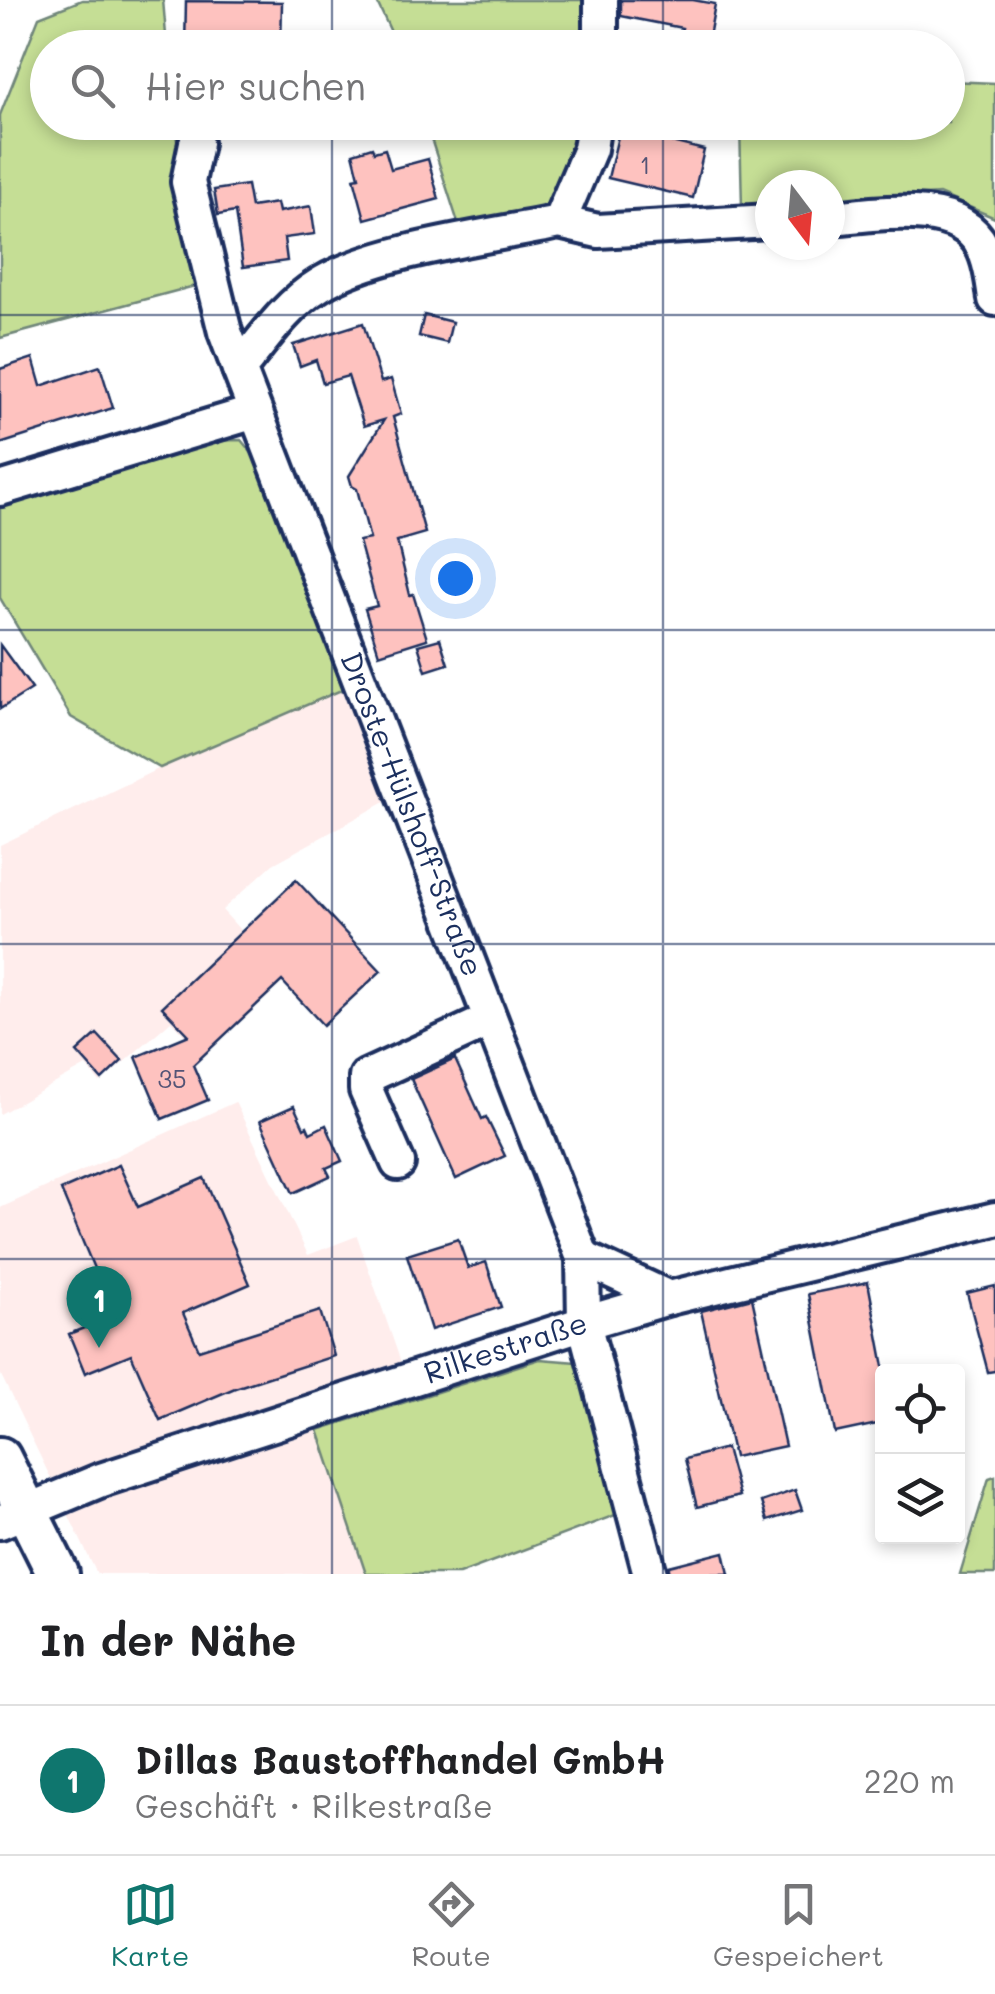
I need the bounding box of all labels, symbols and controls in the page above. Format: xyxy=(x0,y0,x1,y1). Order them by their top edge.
search box xyxy=(30,30,965,140)
icon: search xyxy=(65,58,120,113)
text: Hier suchen xyxy=(145,60,366,110)
house number: 1 xyxy=(639,148,651,180)
north arrow xyxy=(755,170,845,260)
your location xyxy=(430,553,481,604)
street label: Droste-Hülshoff-Straße xyxy=(332,646,494,982)
house number: 35 xyxy=(157,1062,187,1094)
pin: 1 xyxy=(66,1266,132,1348)
street label: Rilkestraße xyxy=(418,1301,592,1392)
map controls xyxy=(875,1364,965,1544)
button: locate xyxy=(875,1364,965,1454)
button: layers xyxy=(875,1454,965,1544)
text: In der Nähe xyxy=(40,1612,296,1667)
text: Dillas Baustoffhandel GmbH xyxy=(135,1734,666,1784)
text: 1 xyxy=(65,1759,80,1801)
text: 220 m xyxy=(864,1759,955,1801)
text: Geschäft · Rilkestraße xyxy=(135,1784,493,1826)
tab: Karte xyxy=(111,1877,189,1973)
tab: Route xyxy=(411,1877,491,1973)
tab: Gespeichert xyxy=(713,1877,884,1973)

